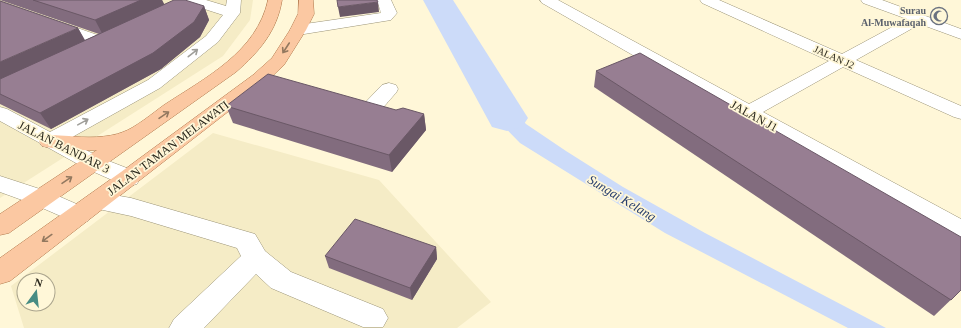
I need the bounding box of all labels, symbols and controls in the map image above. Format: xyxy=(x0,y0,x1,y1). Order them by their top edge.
place label: Surau Al-Muwafaqah xyxy=(861,5,926,28)
mosque icon: Surau Al-Muwafaqah xyxy=(929,6,949,26)
one-way arrow xyxy=(282,42,290,54)
street label: JALAN J2 xyxy=(812,43,856,71)
one-way arrow xyxy=(188,49,199,58)
street label: JALAN J1 xyxy=(728,97,780,135)
street label: JALAN TAMAN MELAWATI xyxy=(104,98,232,198)
one-way arrow xyxy=(158,111,169,119)
street label: JALAN BANDAR 3 xyxy=(16,118,112,176)
one-way arrow xyxy=(77,118,89,126)
water label: Sungai Kelang xyxy=(585,172,659,224)
one-way arrow xyxy=(61,176,73,184)
one-way arrow xyxy=(42,234,53,242)
north arrow xyxy=(16,272,56,312)
text: N xyxy=(33,276,44,289)

